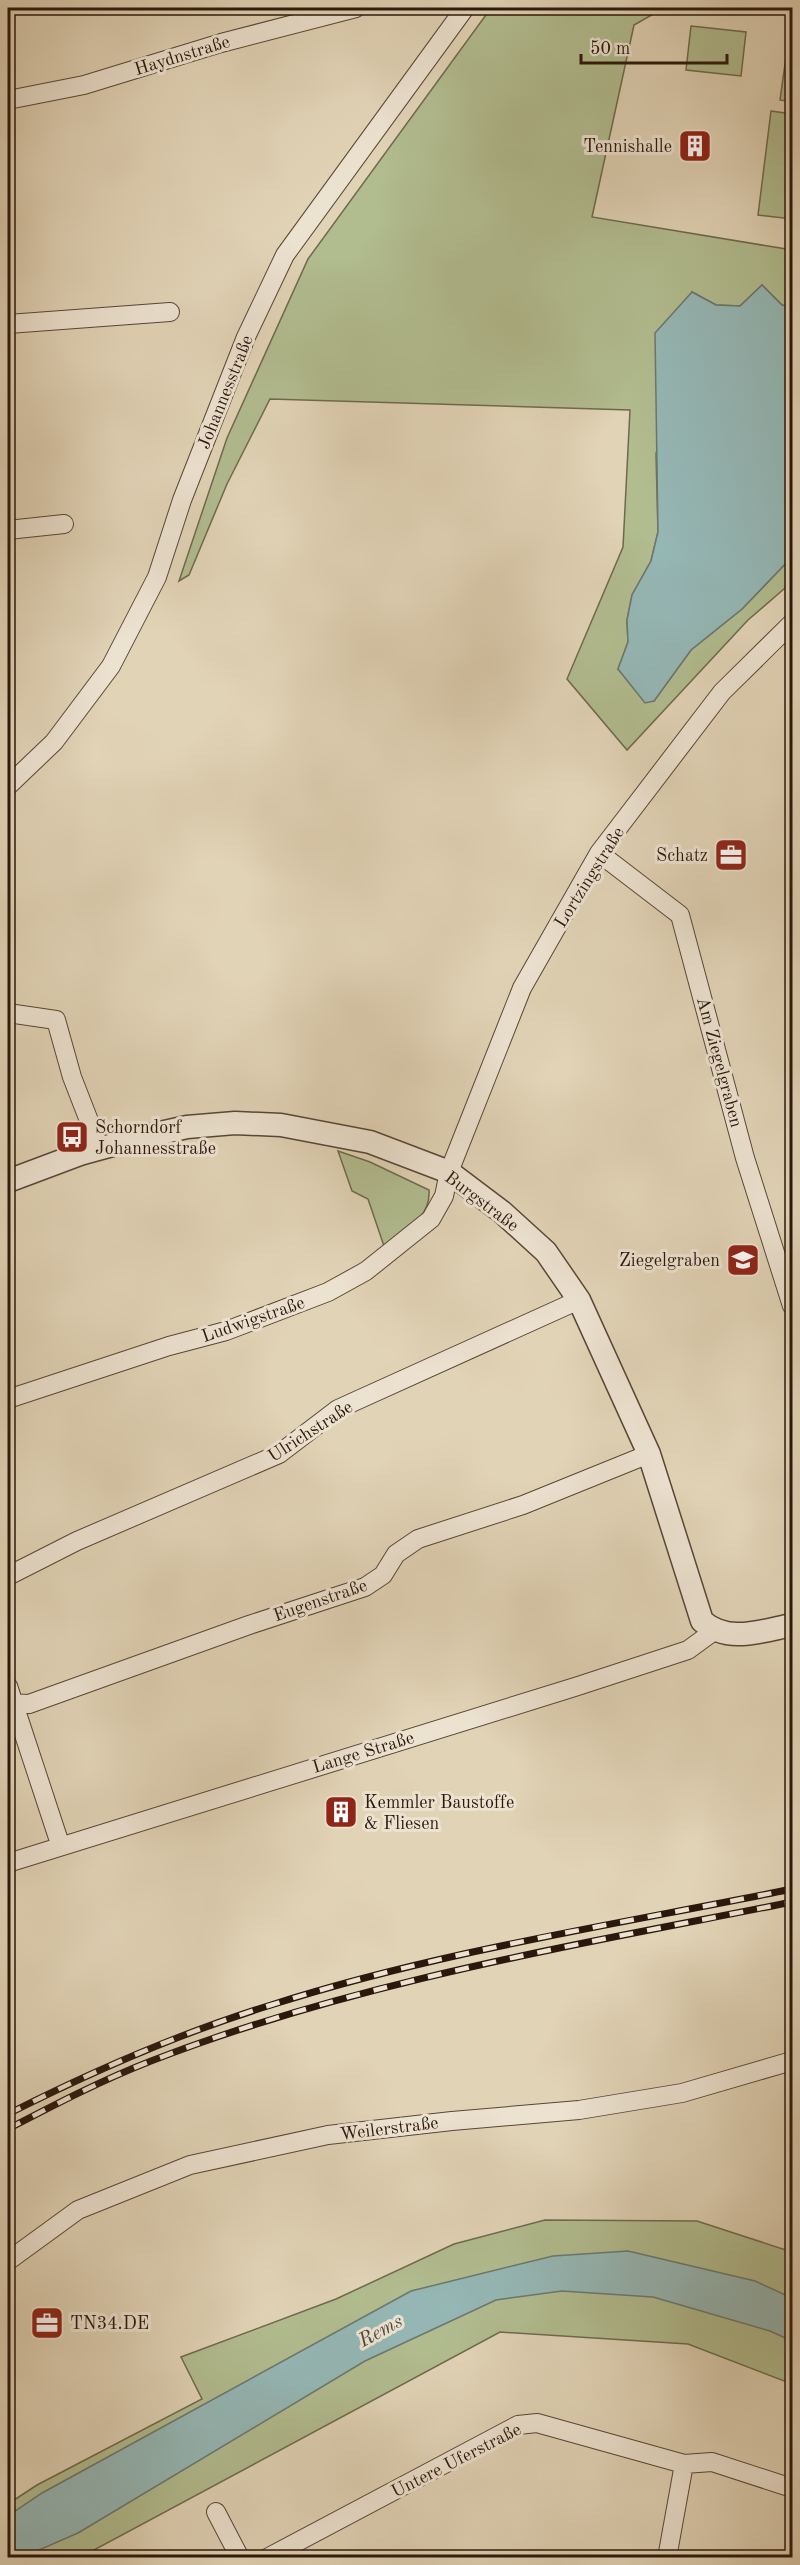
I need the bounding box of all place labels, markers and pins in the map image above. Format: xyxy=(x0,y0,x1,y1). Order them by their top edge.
building icon: Tennishalle xyxy=(677,128,713,164)
place label: Tennishalle xyxy=(583,138,672,156)
office icon: Schatz xyxy=(713,837,749,873)
place label: Schatz xyxy=(656,847,708,865)
bus stop icon: Schorndorf Johannesstraße xyxy=(54,1119,90,1155)
place label: Schorndorf Johannesstraße xyxy=(95,1119,216,1158)
school or university icon: Ziegelgraben xyxy=(725,1242,761,1278)
place label: Ziegelgraben xyxy=(619,1252,720,1270)
building icon: Kemmler Baustoffe & Fliesen xyxy=(323,1794,359,1830)
place label: Kemmler Baustoffe & Fliesen xyxy=(364,1794,514,1833)
office icon: TN34.DE xyxy=(29,2305,65,2341)
place label: TN34.DE xyxy=(70,2315,149,2333)

